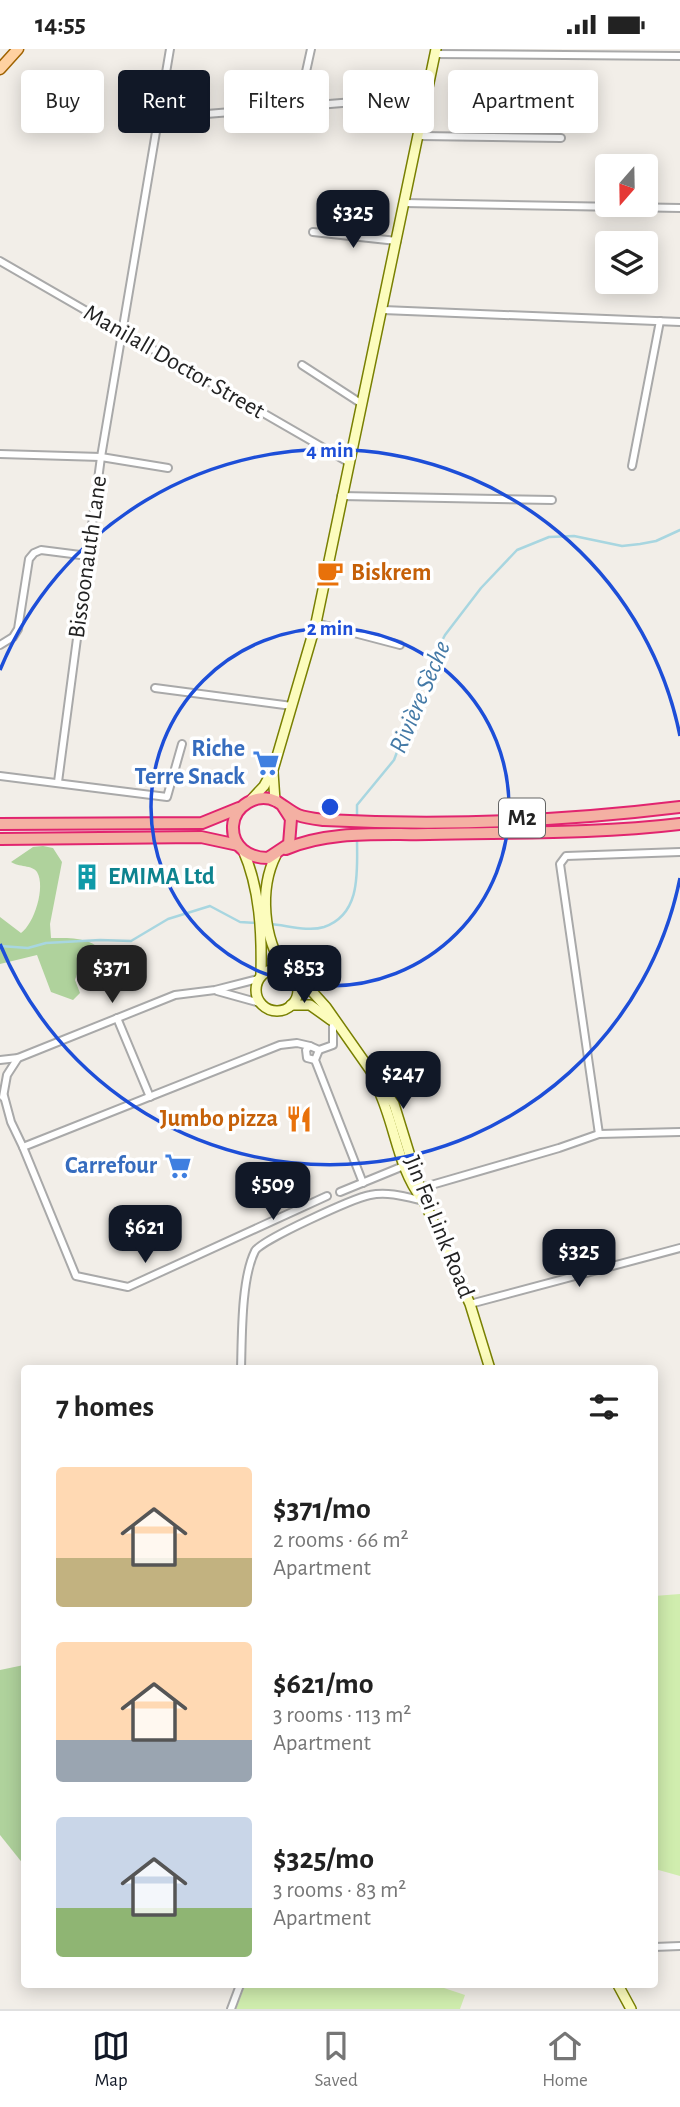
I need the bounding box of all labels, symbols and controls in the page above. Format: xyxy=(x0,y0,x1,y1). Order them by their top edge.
text: 14:55 xyxy=(35,11,86,37)
chip: Buy xyxy=(21,70,104,133)
chip: Rent xyxy=(118,70,210,133)
chip: Filters xyxy=(224,70,329,133)
chip: New xyxy=(343,70,434,133)
chip: Apartment xyxy=(448,70,598,133)
north arrow xyxy=(595,154,658,217)
map controls xyxy=(595,154,658,294)
pin: $325 xyxy=(312,191,394,250)
text: $325 xyxy=(332,201,374,224)
button: layers xyxy=(595,231,658,294)
street label: Manilall Doctor Street xyxy=(80,301,269,424)
text: 4 min xyxy=(306,440,354,461)
street label: Bissoonauth Lane xyxy=(65,474,111,640)
cafe icon: Biskrem xyxy=(315,558,345,588)
place label: Biskrem xyxy=(351,561,431,585)
text: 2 min xyxy=(307,618,353,639)
water label: Rivière Sèche xyxy=(385,637,455,757)
place label: Riche Terre Snack xyxy=(134,737,245,789)
supermarket icon: Riche Terre Snack xyxy=(251,748,281,778)
centre of rings xyxy=(318,795,342,819)
road number: M2 xyxy=(499,799,545,838)
building icon: EMIMA Ltd xyxy=(72,862,102,892)
place label: EMIMA Ltd xyxy=(108,865,215,889)
pin: $371 xyxy=(71,946,153,1005)
pin: $853 xyxy=(263,946,345,1005)
text: $371 xyxy=(93,956,131,979)
text: $853 xyxy=(283,956,325,979)
pin: $247 xyxy=(362,1051,444,1111)
text: $247 xyxy=(382,1062,424,1085)
restaurant icon: Jumbo pizza xyxy=(284,1104,314,1134)
place label: Jumbo pizza xyxy=(160,1107,278,1131)
supermarket icon: Carrefour xyxy=(163,1151,193,1181)
street label: Jin Fei Link Road xyxy=(400,1153,478,1301)
place label: Carrefour xyxy=(65,1154,158,1178)
pin: $509 xyxy=(232,1163,314,1222)
text: $509 xyxy=(251,1173,295,1196)
pin: $621 xyxy=(104,1205,186,1265)
text: $621 xyxy=(125,1216,165,1239)
pin: $325 xyxy=(538,1229,620,1289)
text: $325 xyxy=(558,1240,600,1263)
icon: filters xyxy=(585,1388,623,1426)
text: 7 homes xyxy=(56,1392,154,1422)
text: $371/mo xyxy=(273,1494,371,1524)
icon: home xyxy=(112,1495,196,1579)
text: 2 rooms · 66 m² xyxy=(273,1529,409,1552)
text: Apartment xyxy=(273,1557,371,1580)
text: $621/mo xyxy=(273,1669,373,1699)
icon: home xyxy=(112,1670,196,1754)
text: 3 rooms · 113 m² xyxy=(273,1704,411,1727)
text: Apartment xyxy=(273,1732,371,1755)
text: $325/mo xyxy=(273,1844,374,1874)
icon: home xyxy=(112,1845,196,1929)
text: 3 rooms · 83 m² xyxy=(273,1879,406,1902)
text: Apartment xyxy=(273,1907,371,1930)
tab: Map xyxy=(92,2027,130,2092)
tab: Saved xyxy=(314,2027,358,2092)
tab: Home xyxy=(542,2027,588,2092)

